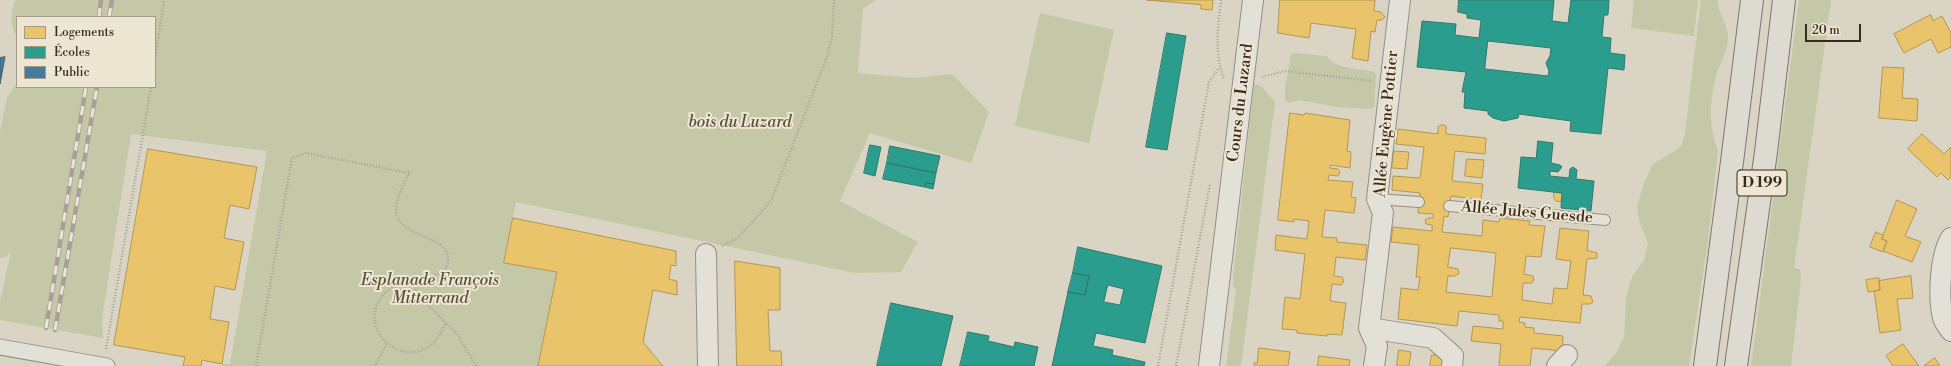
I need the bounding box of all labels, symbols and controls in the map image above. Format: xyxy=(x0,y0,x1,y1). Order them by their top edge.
legend xyxy=(16,16,156,88)
scale bar xyxy=(1807,16,1863,42)
text: 20 m xyxy=(1812,23,1840,38)
text: Logements xyxy=(54,25,114,40)
street label: Cours du Luzard xyxy=(1224,43,1258,163)
text: Écoles xyxy=(54,45,90,60)
street label: Allée Eugène Pottier xyxy=(1371,50,1403,198)
text: Public xyxy=(54,65,90,80)
park label: bois du Luzard xyxy=(689,113,791,133)
road number: D 199 xyxy=(1737,170,1787,196)
street label: Allée Jules Guesde xyxy=(1460,198,1594,228)
park label: Esplanade François Mitterrand xyxy=(361,271,499,309)

